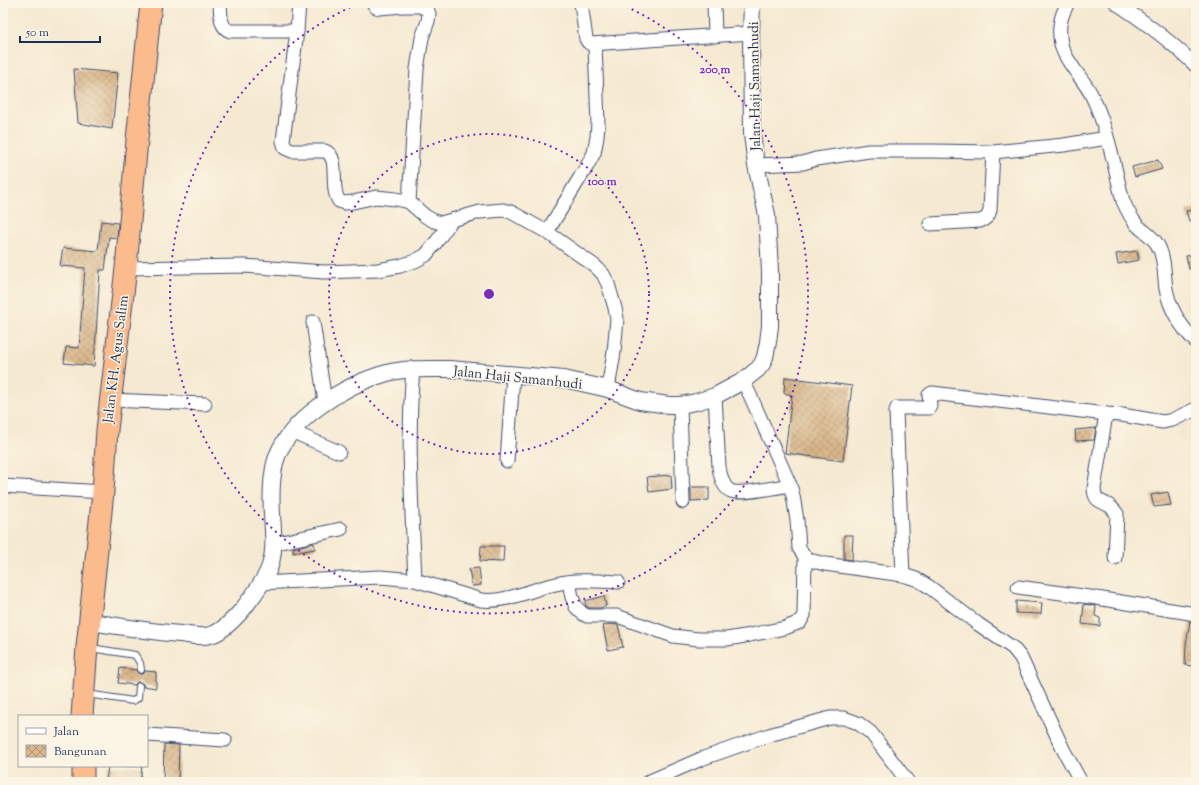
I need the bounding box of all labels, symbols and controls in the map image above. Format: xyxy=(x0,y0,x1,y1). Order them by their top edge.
scale bar xyxy=(20,18,100,44)
street label: Jalan Haji Samanhudi xyxy=(745,21,767,152)
text: 50 m xyxy=(25,24,49,42)
text: 200 m xyxy=(700,61,730,79)
text: 100 m xyxy=(586,173,617,191)
centre of rings xyxy=(482,287,496,301)
street label: Jalan KH. Agus Salim xyxy=(99,294,135,425)
street label: Jalan Haji Samanhudi xyxy=(451,362,583,396)
legend xyxy=(18,715,148,767)
text: Jalan xyxy=(53,723,79,741)
text: Bangunan xyxy=(54,743,107,761)

